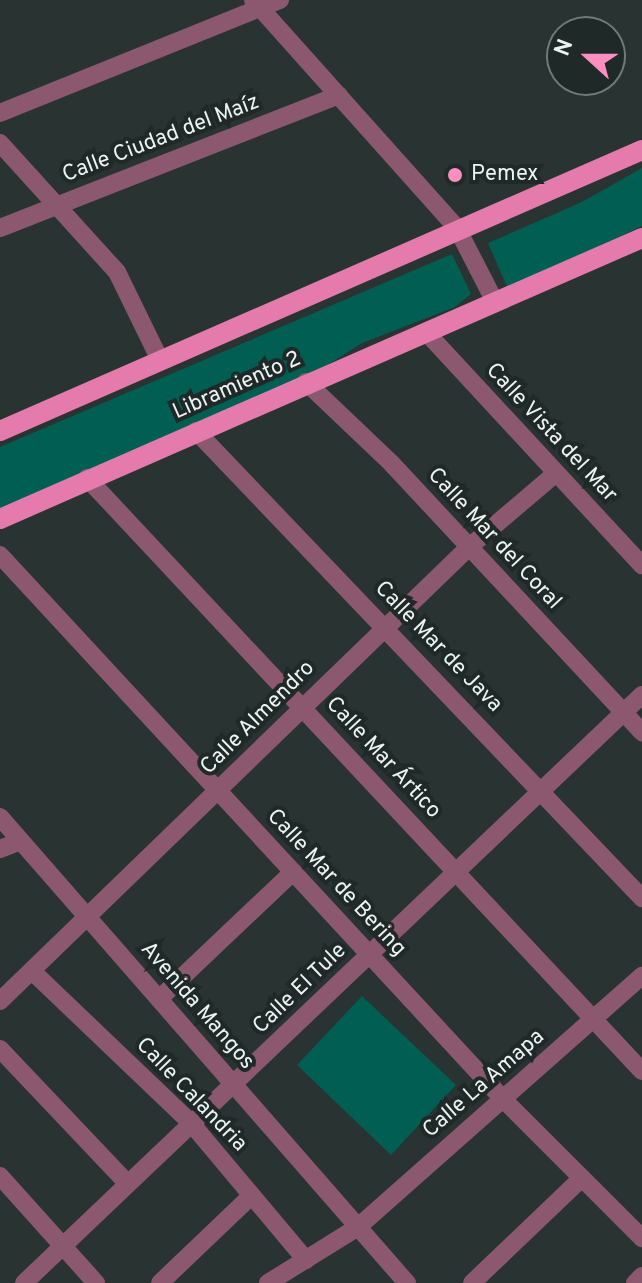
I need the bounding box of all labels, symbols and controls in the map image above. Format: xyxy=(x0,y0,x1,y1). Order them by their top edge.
north arrow xyxy=(546,16,626,96)
text: N xyxy=(550,36,580,60)
street label: Calle Ciudad del Maíz xyxy=(59,89,263,189)
place label: Pemex xyxy=(471,162,538,188)
marker: Pemex xyxy=(446,166,464,184)
street label: Libramiento 2 xyxy=(169,346,305,426)
street label: Calle Vista del Mar xyxy=(479,358,623,508)
street label: Calle Mar del Coral xyxy=(422,463,566,615)
street label: Calle Mar de Java xyxy=(369,576,507,718)
street label: Calle Almendro xyxy=(195,655,321,781)
street label: Calle Mar Ártico xyxy=(320,691,446,825)
street label: Calle Mar de Bering xyxy=(261,804,411,962)
street label: Avenida Mangos xyxy=(134,937,260,1075)
street label: Calle El Tule xyxy=(248,938,352,1040)
street label: Calle La Amapa xyxy=(418,1024,550,1144)
street label: Calle Calandria xyxy=(130,1032,252,1158)

